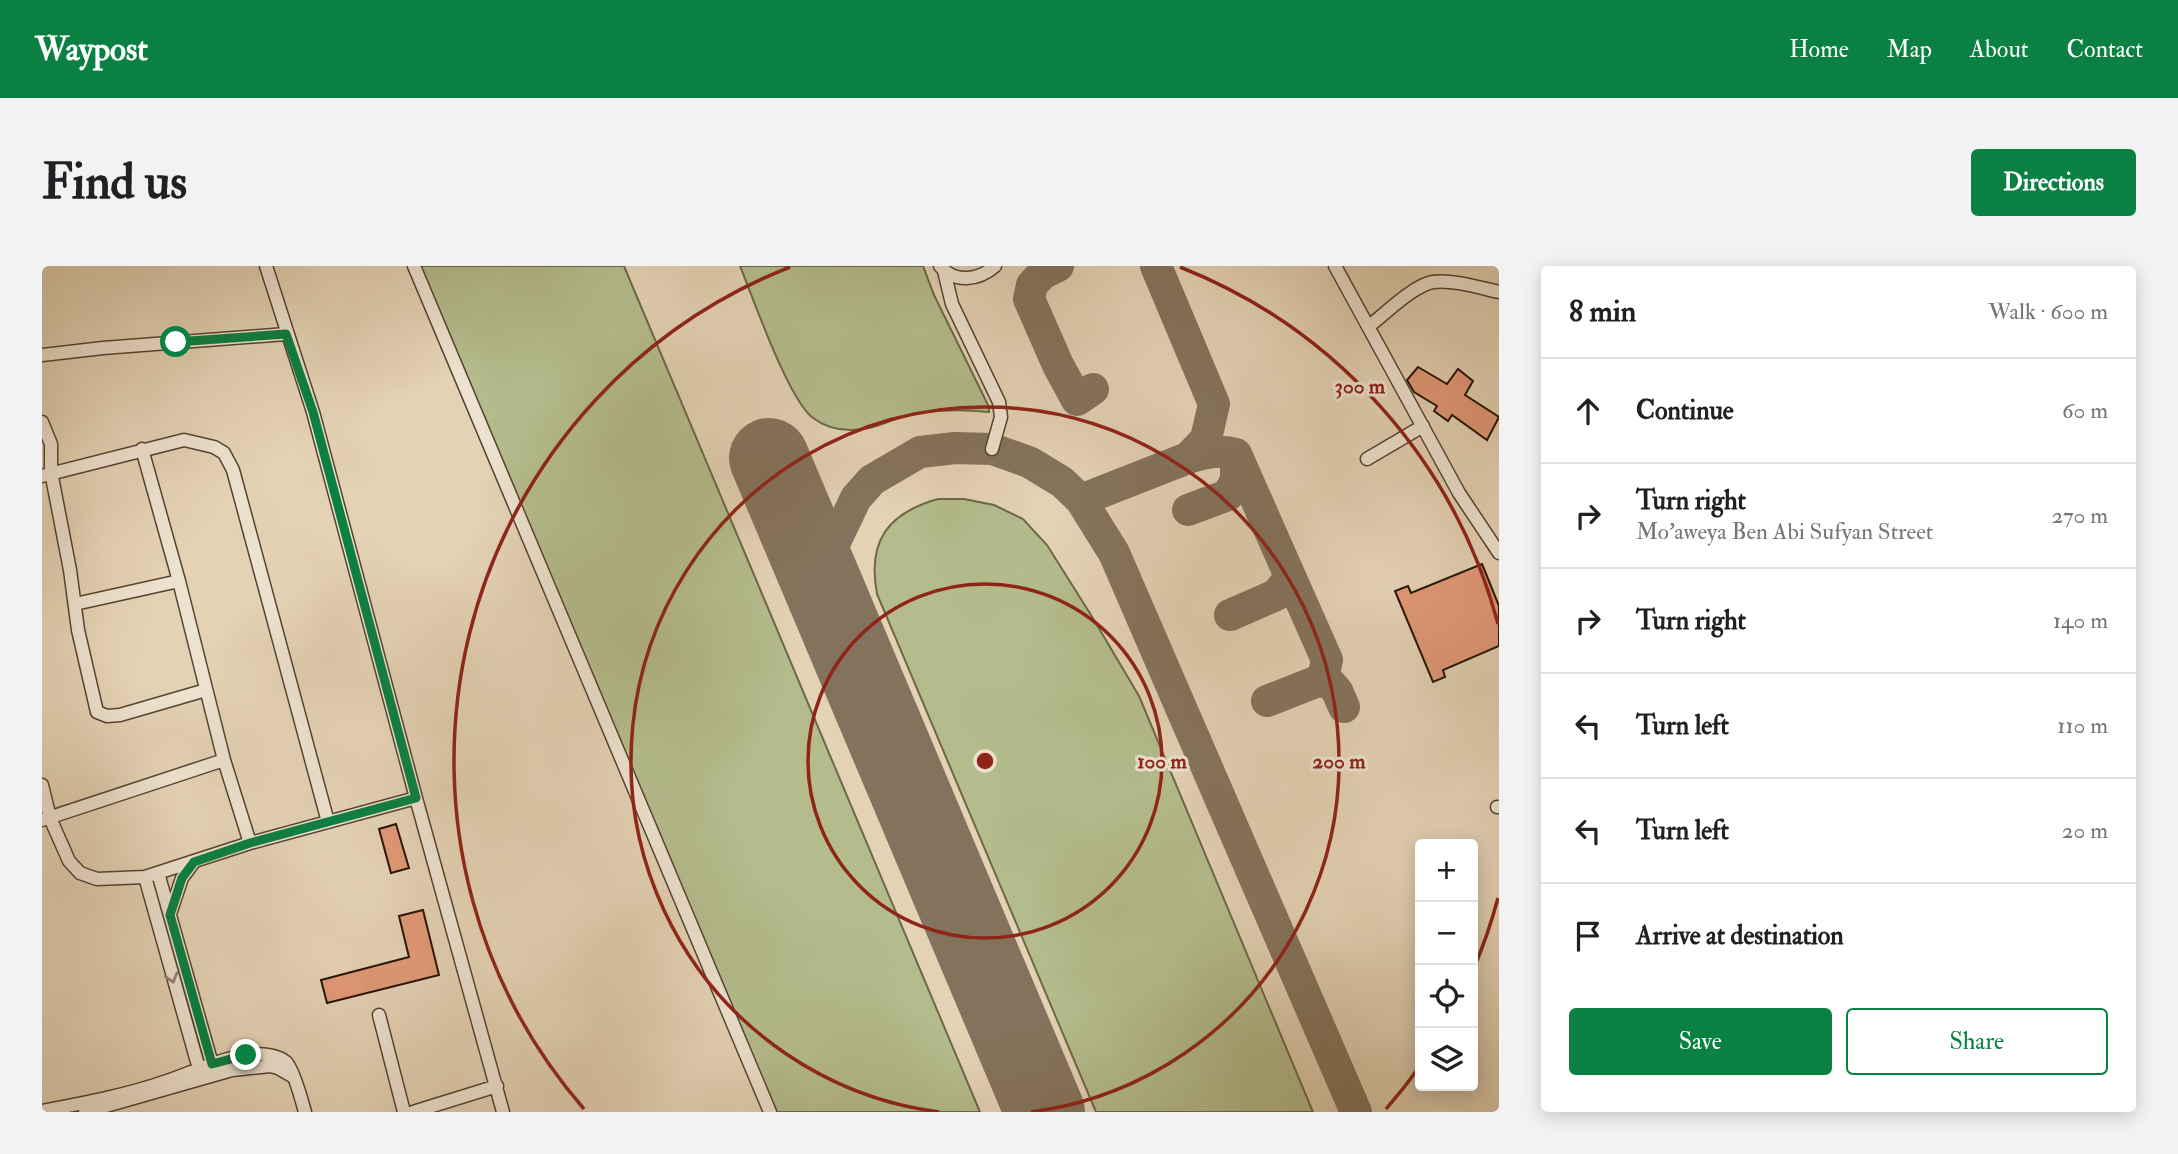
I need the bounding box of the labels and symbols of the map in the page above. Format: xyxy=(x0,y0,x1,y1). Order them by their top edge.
route start xyxy=(160,326,191,357)
text: 300 m xyxy=(1335,373,1386,400)
text: 100 m xyxy=(1137,748,1188,775)
text: 200 m xyxy=(1313,748,1366,775)
centre of rings xyxy=(973,749,997,773)
one-way arrow xyxy=(164,972,179,984)
route end xyxy=(230,1039,261,1070)

